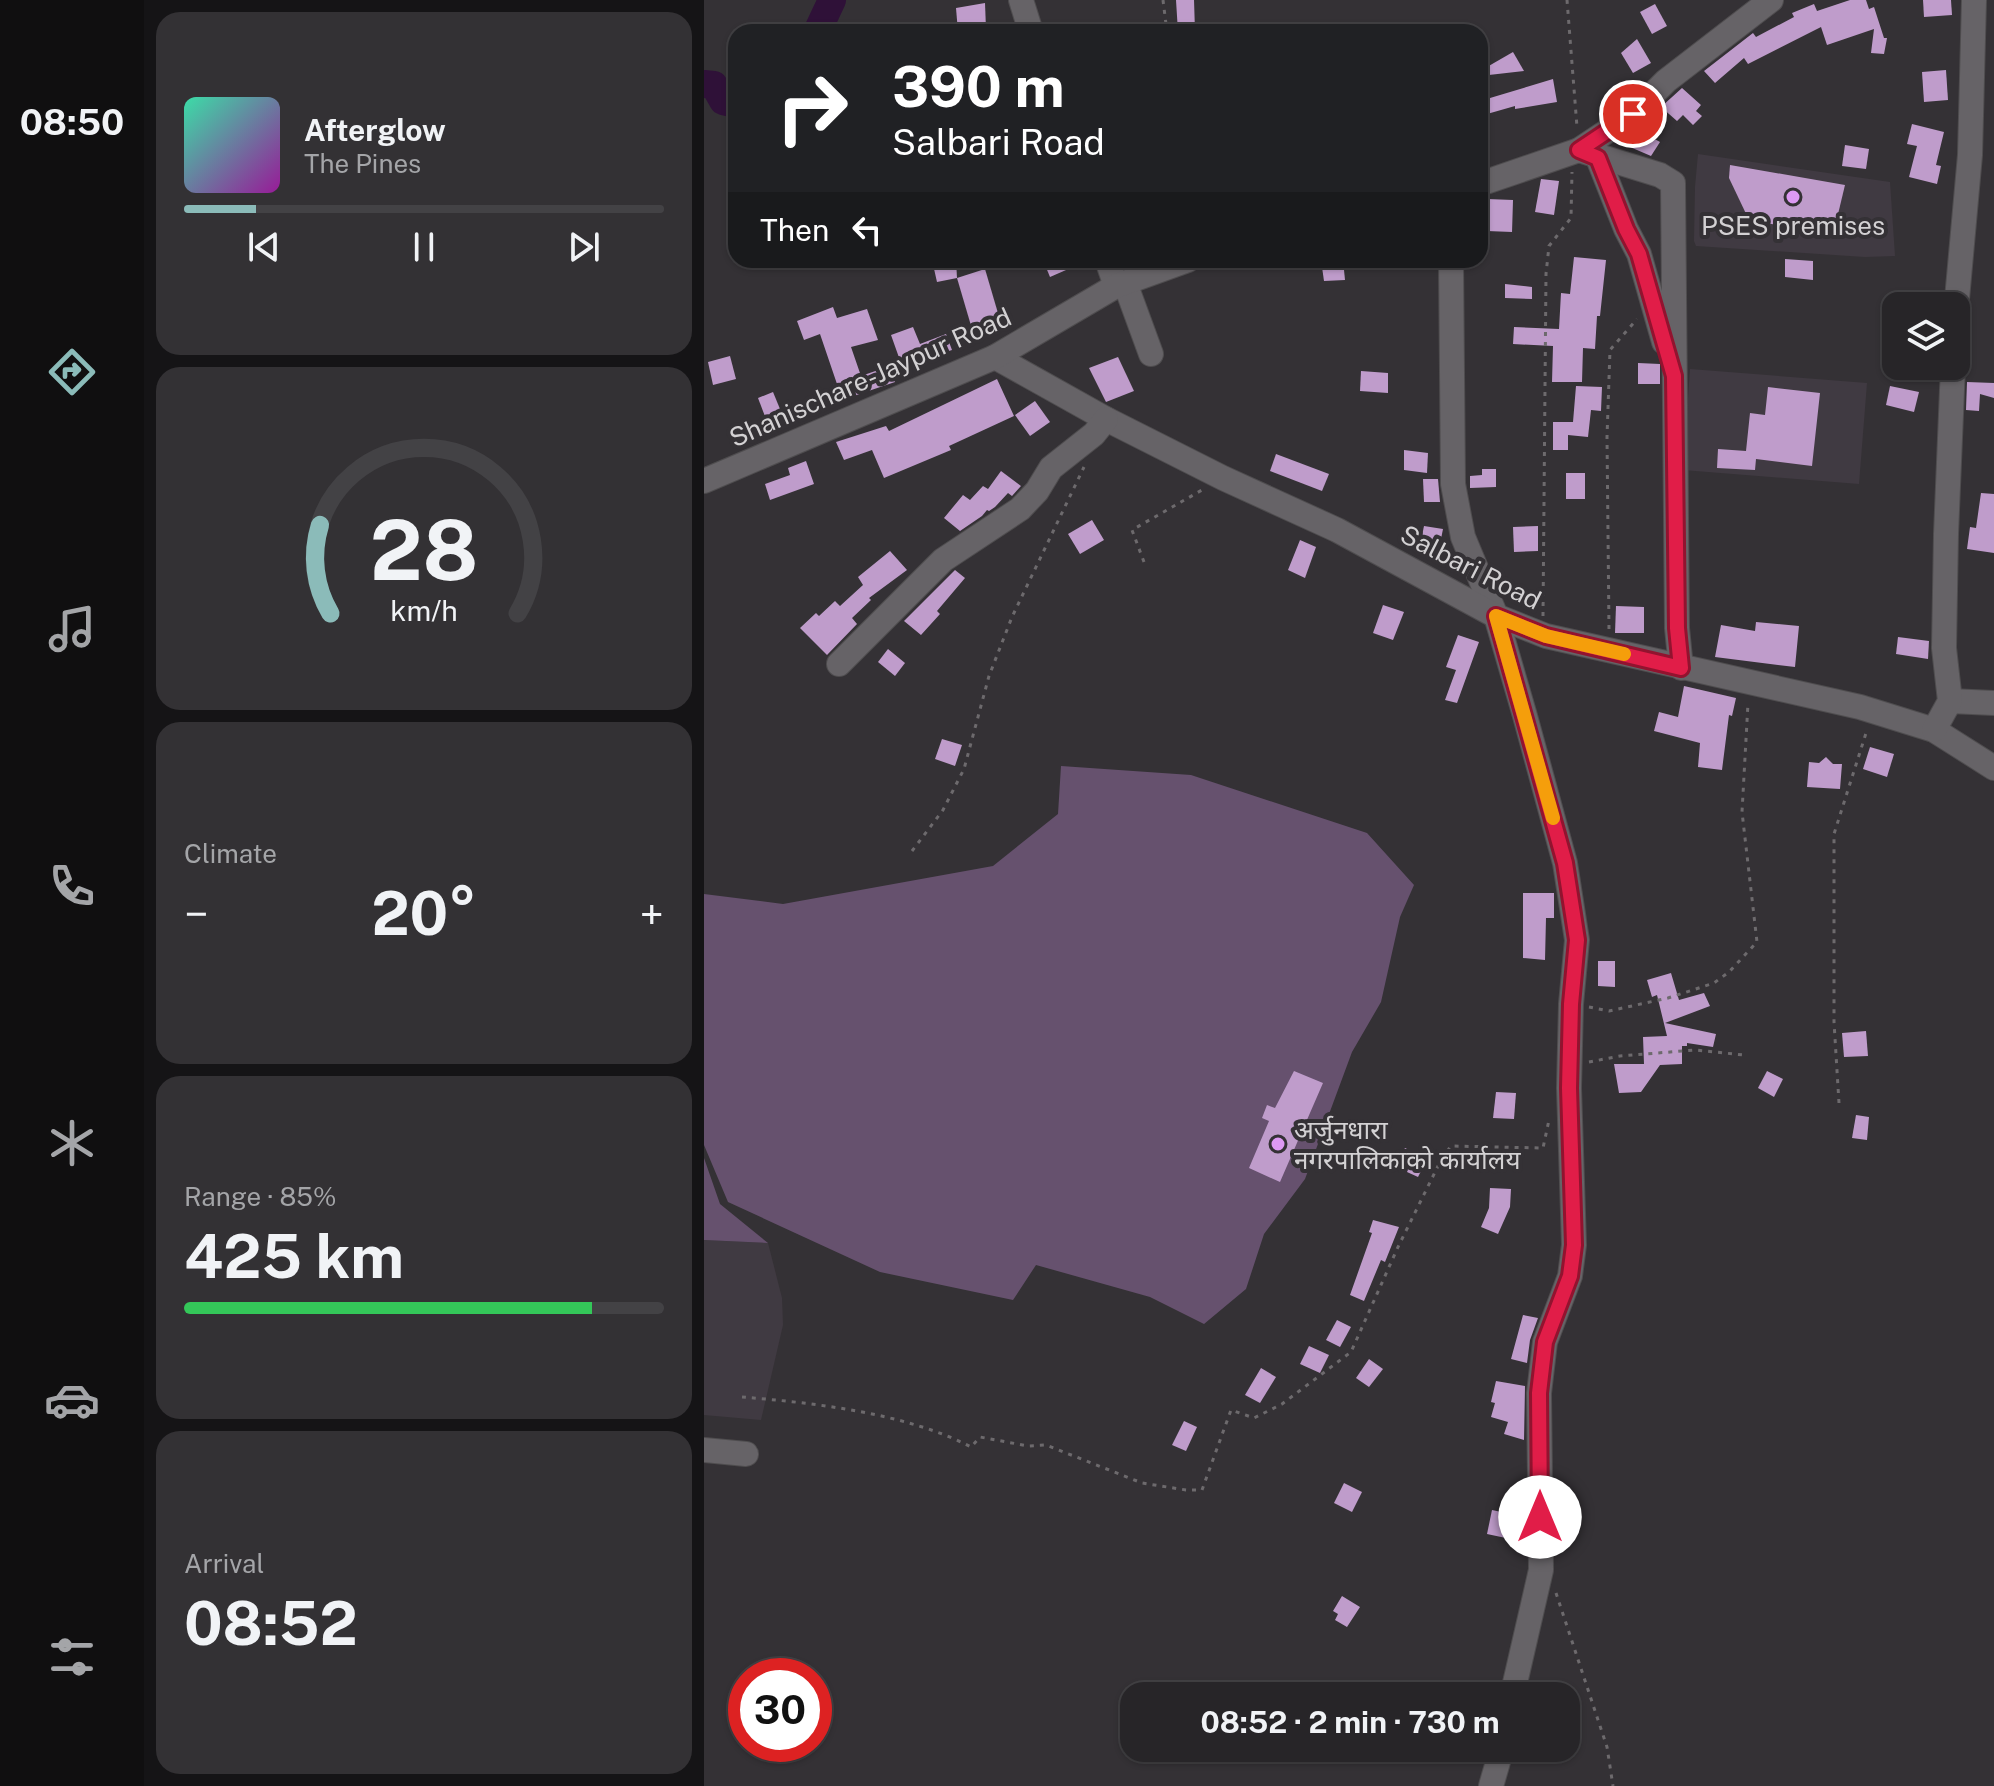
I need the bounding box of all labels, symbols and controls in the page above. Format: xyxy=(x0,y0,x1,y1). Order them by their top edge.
text: 390 m xyxy=(892,54,1065,120)
icon: right xyxy=(760,56,864,160)
pin xyxy=(1599,80,1667,148)
icon: arrive xyxy=(1611,92,1655,136)
text: 08:50 xyxy=(20,101,124,143)
text: Afterglow xyxy=(304,112,446,148)
text: Salbari Road xyxy=(892,121,1105,163)
text: The Pines xyxy=(304,148,421,179)
marker: PSES premises xyxy=(1784,188,1802,206)
icon: left xyxy=(845,208,889,252)
place label: PSES premises xyxy=(1701,210,1885,241)
text: Then xyxy=(760,212,829,248)
icon: previous xyxy=(242,225,286,269)
icon: pause xyxy=(402,225,446,269)
icon: next xyxy=(562,225,606,269)
map controls xyxy=(1882,292,1970,380)
button: layers xyxy=(1882,292,1970,380)
street label: Shanischare-Jaypur Road xyxy=(724,301,1016,453)
icon: directions xyxy=(44,344,100,400)
text: 28 xyxy=(370,501,478,599)
street label: Salbari Road xyxy=(1396,518,1546,616)
text: km/h xyxy=(390,594,458,627)
icon: music xyxy=(44,601,100,657)
text: Climate xyxy=(184,838,277,869)
icon: phone xyxy=(44,858,100,914)
text: 20° xyxy=(371,878,477,949)
text: − xyxy=(184,888,208,940)
text: + xyxy=(640,888,664,940)
place label: अर्जुनधारा नगरपालिकाको कार्यालय xyxy=(1294,1114,1521,1175)
icon: climate xyxy=(44,1115,100,1171)
marker: अर्जुनधारा नगरपालिकाको कार्यालय xyxy=(1269,1135,1287,1153)
text: Range · 85% xyxy=(184,1181,336,1212)
text: 425 km xyxy=(184,1221,404,1292)
icon: car xyxy=(44,1372,100,1428)
position arrow xyxy=(1498,1475,1582,1559)
text: Arrival xyxy=(184,1548,264,1579)
text: 08:52 xyxy=(184,1588,358,1659)
icon: filters xyxy=(44,1629,100,1685)
speed limit sign: 30 xyxy=(728,1658,832,1762)
text: 08:52 · 2 min · 730 m xyxy=(1200,1704,1500,1740)

